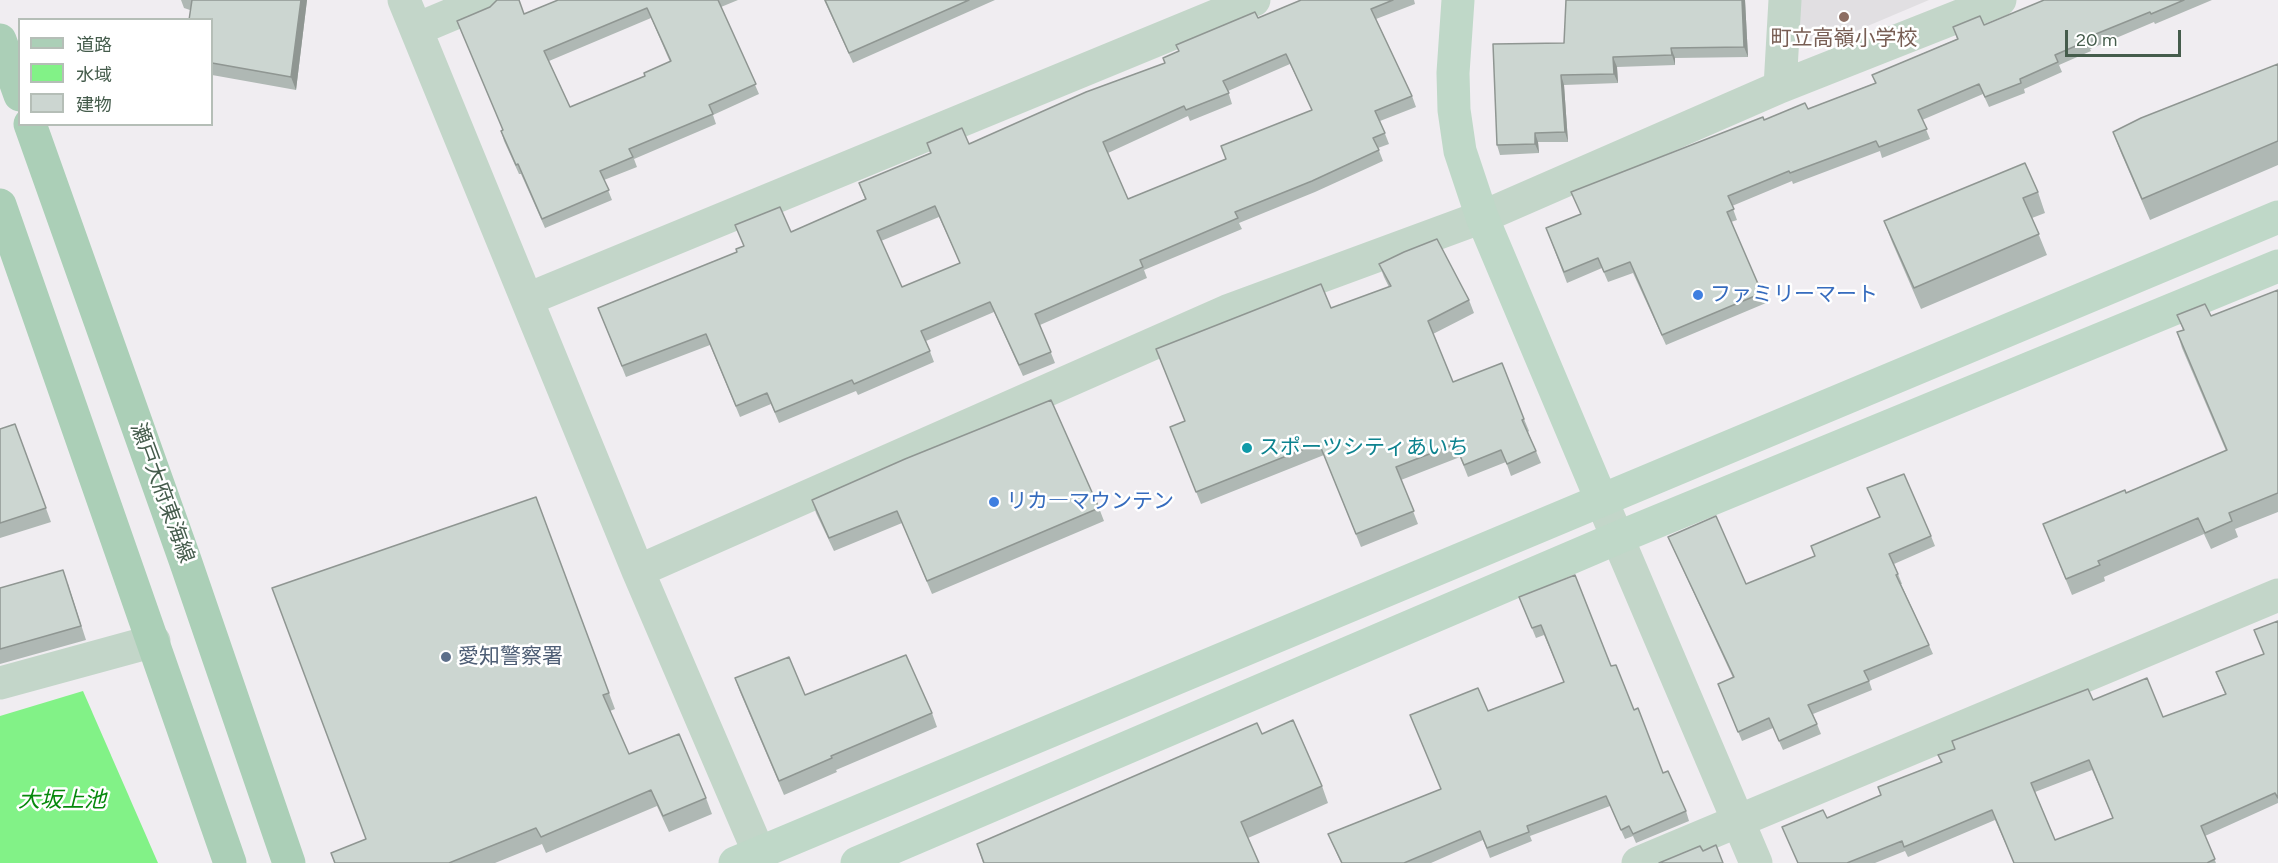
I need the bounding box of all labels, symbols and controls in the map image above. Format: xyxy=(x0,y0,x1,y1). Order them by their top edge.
marker: 町立高嶺小学校 xyxy=(1837,10,1851,24)
legend xyxy=(18,18,213,126)
scale bar xyxy=(2068,18,2184,56)
place label: 町立高嶺小学校 xyxy=(1771,26,1917,52)
text: 20 m xyxy=(2076,29,2117,51)
text: 道路 xyxy=(76,34,112,56)
text: 水域 xyxy=(76,64,112,86)
text: 建物 xyxy=(76,94,112,116)
place label: ファミリーマート xyxy=(1710,282,1878,308)
marker: ファミリーマート xyxy=(1691,288,1705,302)
street label: 瀬戸大府東海線 xyxy=(125,420,199,566)
place label: スポーツシティあいち xyxy=(1259,435,1469,461)
marker: スポーツシティあいち xyxy=(1240,441,1254,455)
place label: リカ―マウンテン xyxy=(1006,489,1174,515)
marker: リカ―マウンテン xyxy=(987,495,1001,509)
place label: 愛知警察署 xyxy=(458,644,563,670)
marker: 愛知警察署 xyxy=(439,650,453,664)
water label: 大坂上池 xyxy=(18,788,106,814)

